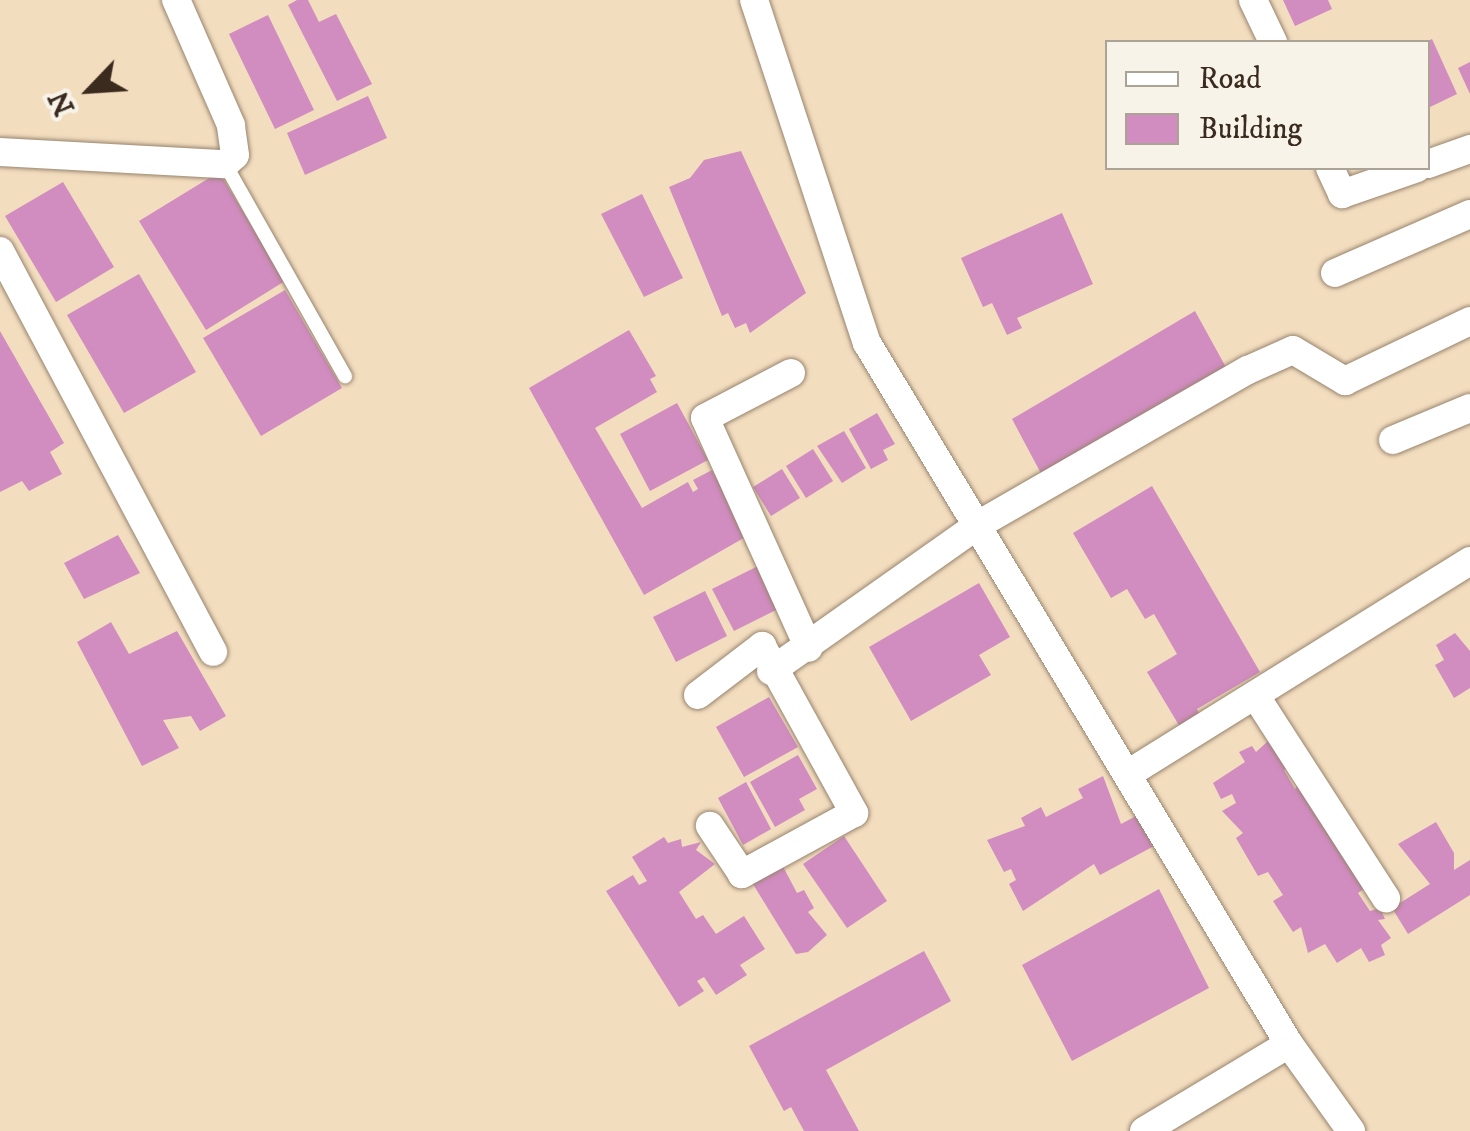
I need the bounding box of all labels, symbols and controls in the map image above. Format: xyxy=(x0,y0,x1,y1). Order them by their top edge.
north arrow xyxy=(40,40,140,140)
legend xyxy=(1105,40,1430,170)
text: Road xyxy=(1199,61,1261,98)
text: N xyxy=(42,85,83,121)
text: Building xyxy=(1199,111,1302,148)

